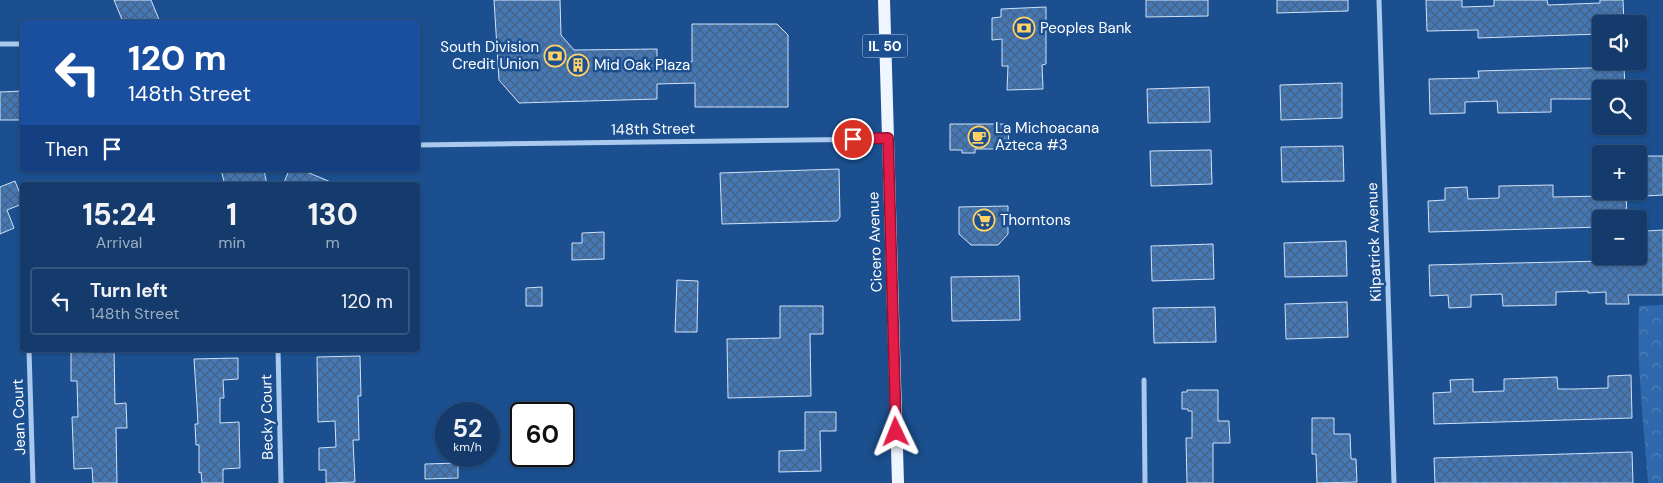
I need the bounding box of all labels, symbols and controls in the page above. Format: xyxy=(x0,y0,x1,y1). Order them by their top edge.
map controls xyxy=(1592,15,1647,265)
button: sound xyxy=(1592,15,1647,70)
bank icon: Peoples Bank xyxy=(1012,16,1036,40)
place label: Peoples Bank xyxy=(1040,18,1132,38)
road number: IL 50 xyxy=(862,34,908,58)
text: 120 m xyxy=(128,35,227,81)
place label: South Division Credit Union xyxy=(440,37,539,74)
icon: left xyxy=(45,40,110,105)
bank icon: South Division Credit Union xyxy=(543,44,567,68)
building icon: Mid Oak Plaza xyxy=(566,53,590,77)
place label: Mid Oak Plaza xyxy=(594,55,690,75)
text: 148th Street xyxy=(128,79,251,108)
button: search xyxy=(1592,80,1647,135)
street label: 148th Street xyxy=(611,118,695,140)
pin xyxy=(832,118,874,160)
place label: La Michoacana Azteca #3 xyxy=(995,118,1099,155)
icon: arrive xyxy=(839,125,867,153)
cafe icon: La Michoacana Azteca #3 xyxy=(967,125,991,149)
icon: arrive xyxy=(98,135,126,163)
text: Then xyxy=(45,137,88,162)
button: + xyxy=(1592,145,1647,200)
street label: Kilpatrick Avenue xyxy=(1362,182,1386,302)
street label: Cicero Avenue xyxy=(863,191,887,293)
text: 15:24 xyxy=(82,195,156,234)
text: 1 xyxy=(226,195,237,234)
text: 130 xyxy=(308,195,358,234)
supermarket icon: Thorntons xyxy=(972,208,996,232)
place label: Thorntons xyxy=(1000,210,1071,230)
button: − xyxy=(1592,210,1647,265)
text: Arrival xyxy=(96,232,142,253)
text: min xyxy=(218,232,245,253)
text: m xyxy=(326,232,340,253)
text: Turn left xyxy=(90,278,168,303)
icon: left xyxy=(47,287,75,315)
text: 120 m xyxy=(341,289,393,314)
text: 148th Street xyxy=(90,303,180,324)
street label: Becky Court xyxy=(256,374,278,460)
street label: Jean Court xyxy=(8,378,30,456)
speed limit sign: 60 xyxy=(510,402,575,467)
position arrow xyxy=(869,405,921,457)
text: 52 xyxy=(453,412,482,445)
text: km/h xyxy=(453,439,482,455)

